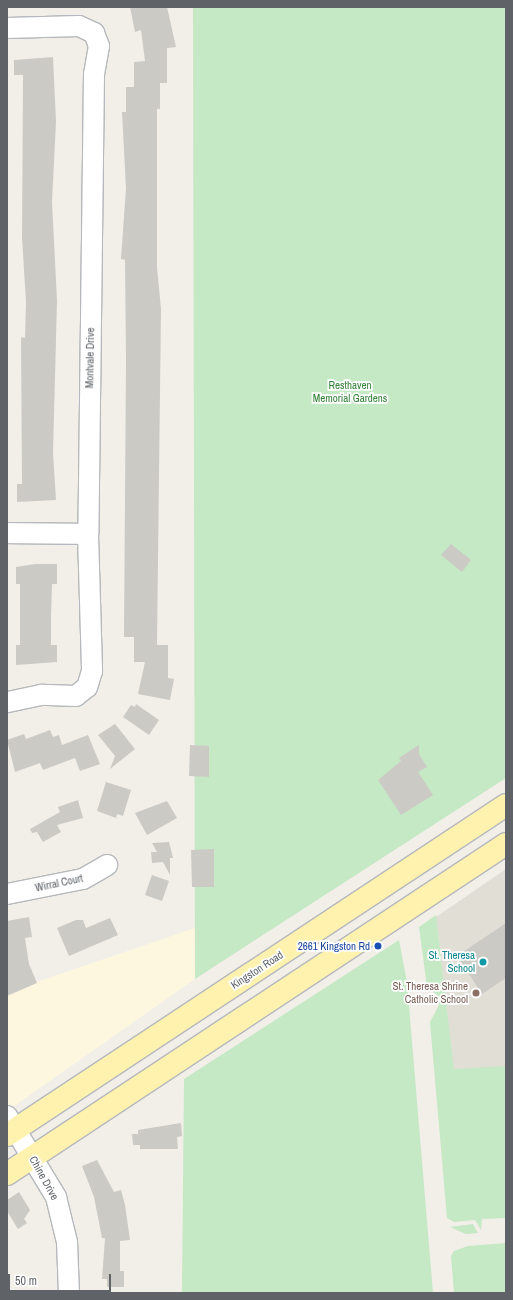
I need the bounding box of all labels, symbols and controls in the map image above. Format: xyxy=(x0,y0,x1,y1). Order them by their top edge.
street label: Montvale Drive xyxy=(83,328,97,388)
park label: Resthaven Memorial Gardens xyxy=(313,379,387,405)
street label: Wirral Court xyxy=(34,871,84,895)
place label: 2661 Kingston Rd xyxy=(298,939,370,953)
marker: 2661 Kingston Rd xyxy=(373,941,383,951)
street label: Kingston Road xyxy=(228,948,286,992)
place label: St. Theresa School xyxy=(428,949,475,975)
marker: St. Theresa School xyxy=(478,957,488,967)
place label: St. Theresa Shrine Catholic School xyxy=(392,980,468,1006)
marker: St. Theresa Shrine Catholic School xyxy=(471,988,481,998)
street label: Chine Drive xyxy=(27,1154,61,1202)
scale bar xyxy=(10,1266,113,1292)
text: 50 m xyxy=(15,1273,37,1289)

